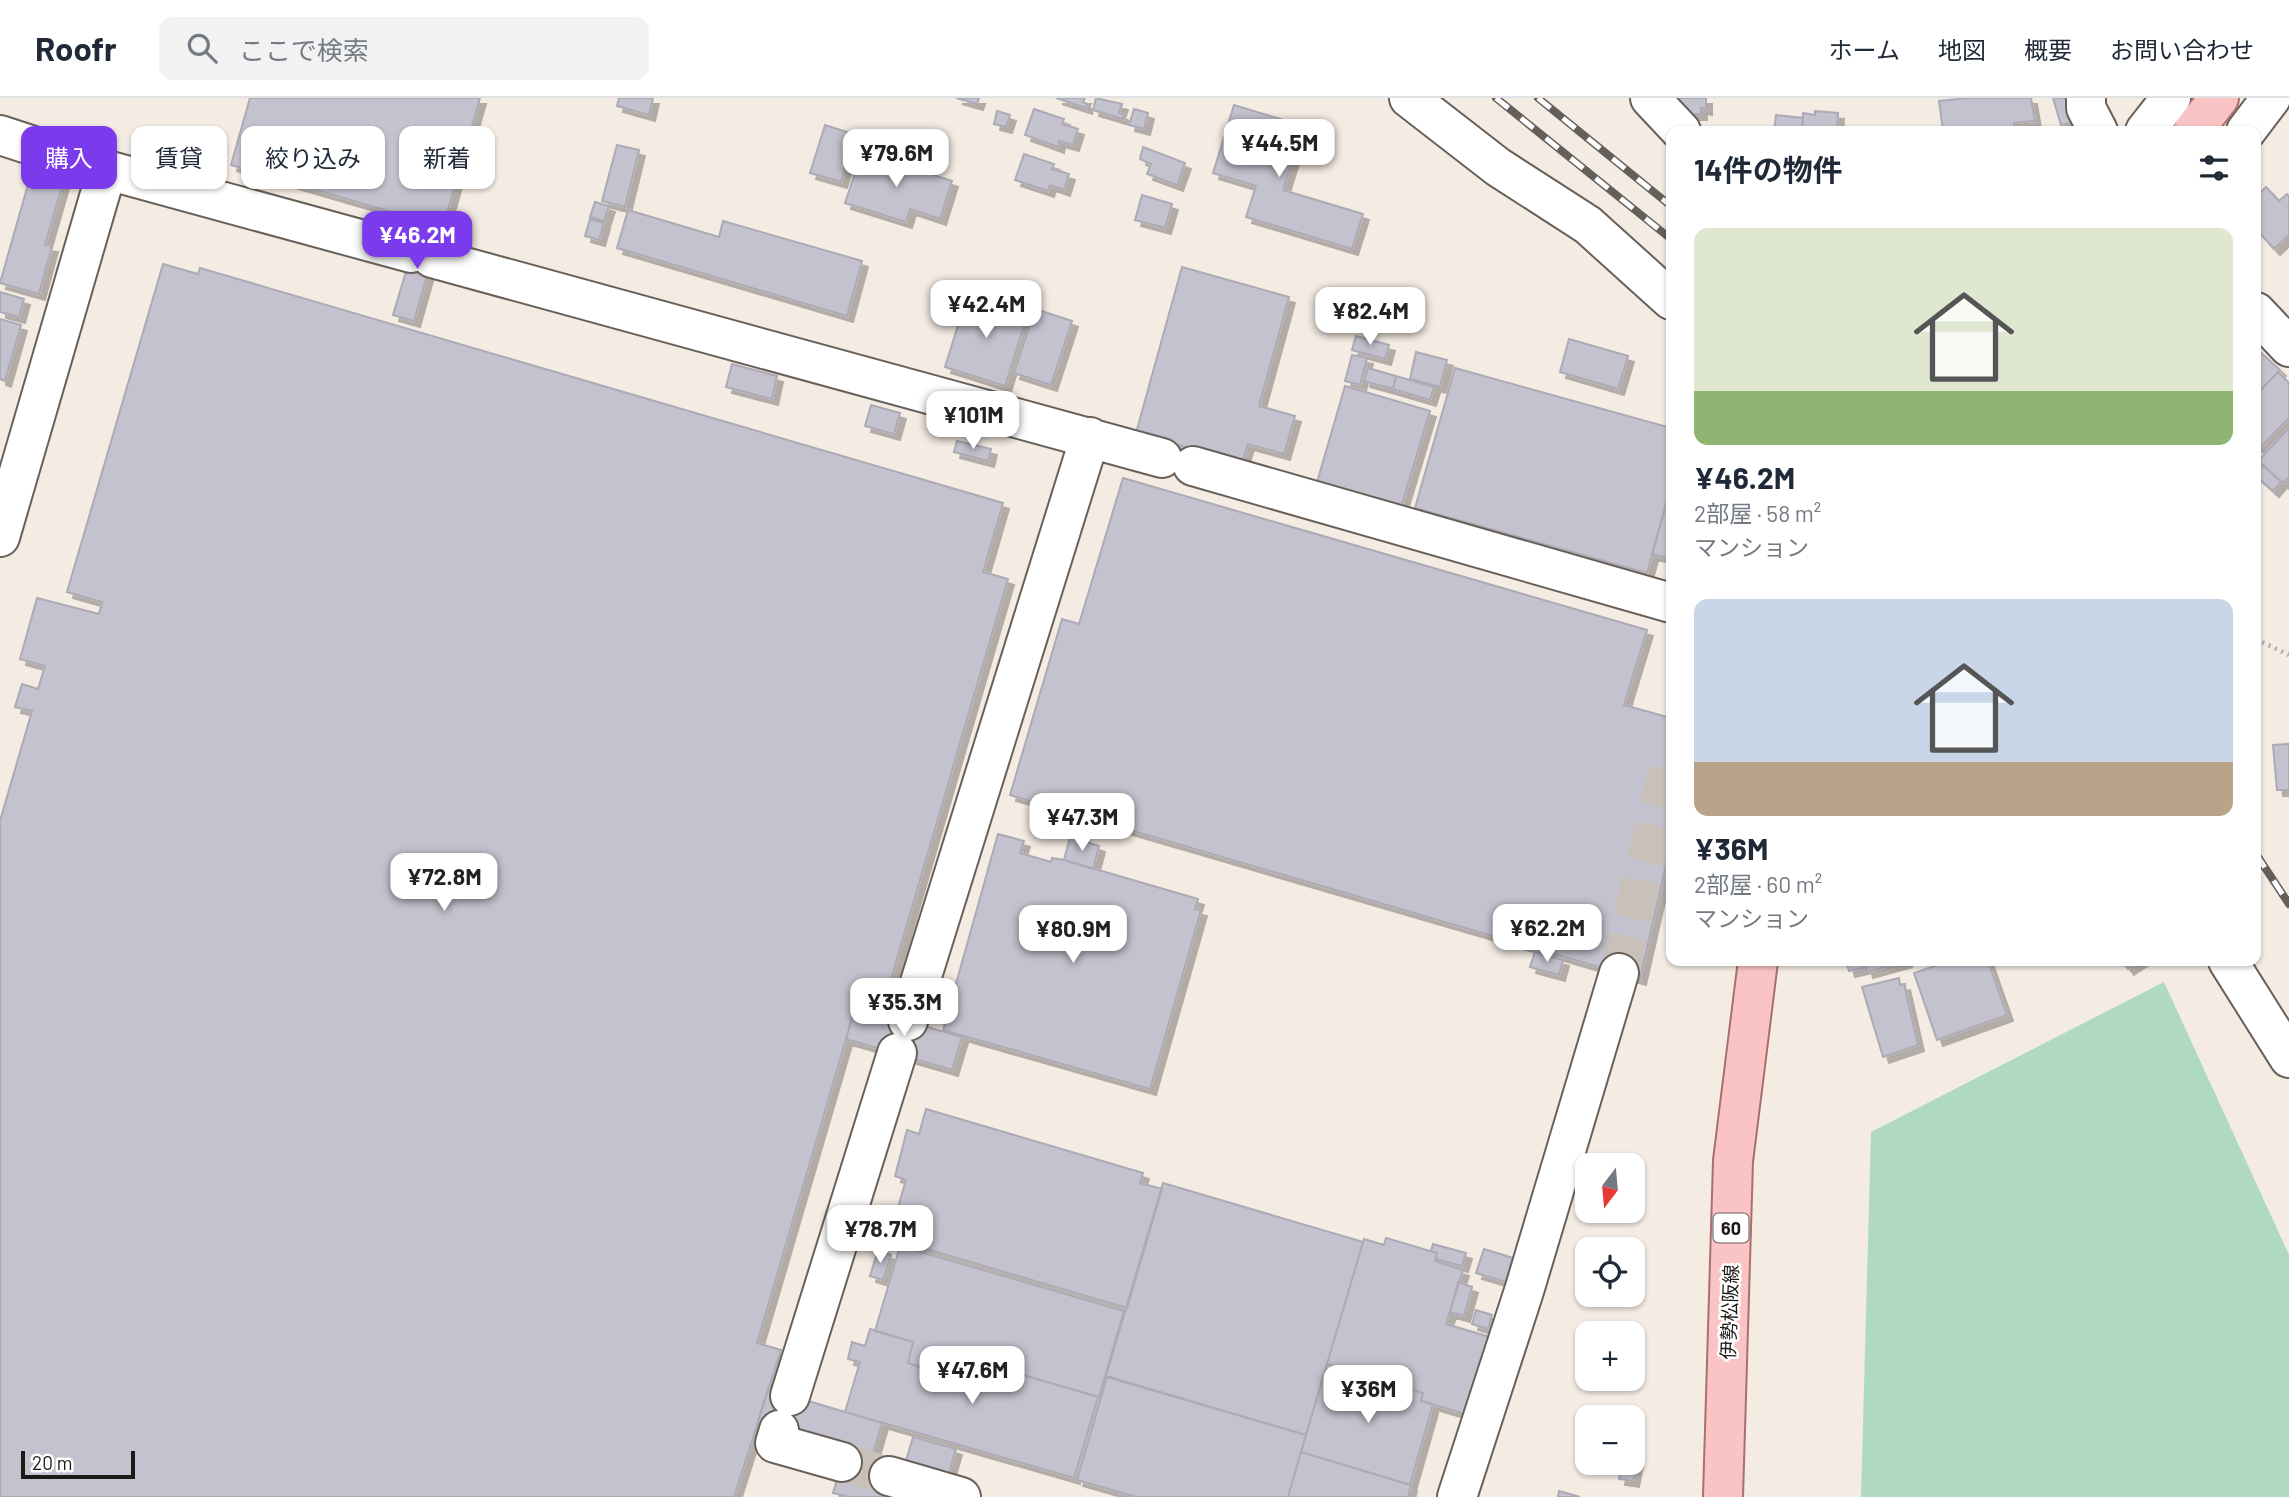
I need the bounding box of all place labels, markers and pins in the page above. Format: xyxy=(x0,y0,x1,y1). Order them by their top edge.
pin: ¥44.5M xyxy=(1222,120,1336,179)
pin: ¥79.6M xyxy=(839,130,953,189)
pin: ¥46.2M xyxy=(360,212,474,271)
pin: ¥42.4M xyxy=(929,280,1043,340)
pin: ¥82.4M xyxy=(1313,288,1427,347)
pin: ¥101M xyxy=(924,392,1022,451)
pin: ¥47.3M xyxy=(1025,794,1139,853)
pin: ¥72.8M xyxy=(387,854,501,913)
pin: ¥62.2M xyxy=(1490,904,1604,964)
pin: ¥80.9M xyxy=(1016,906,1130,965)
pin: ¥35.3M xyxy=(847,978,961,1038)
pin: ¥78.7M xyxy=(823,1206,937,1265)
pin: ¥47.6M xyxy=(915,1346,1029,1406)
pin: ¥36M xyxy=(1327,1366,1409,1425)

